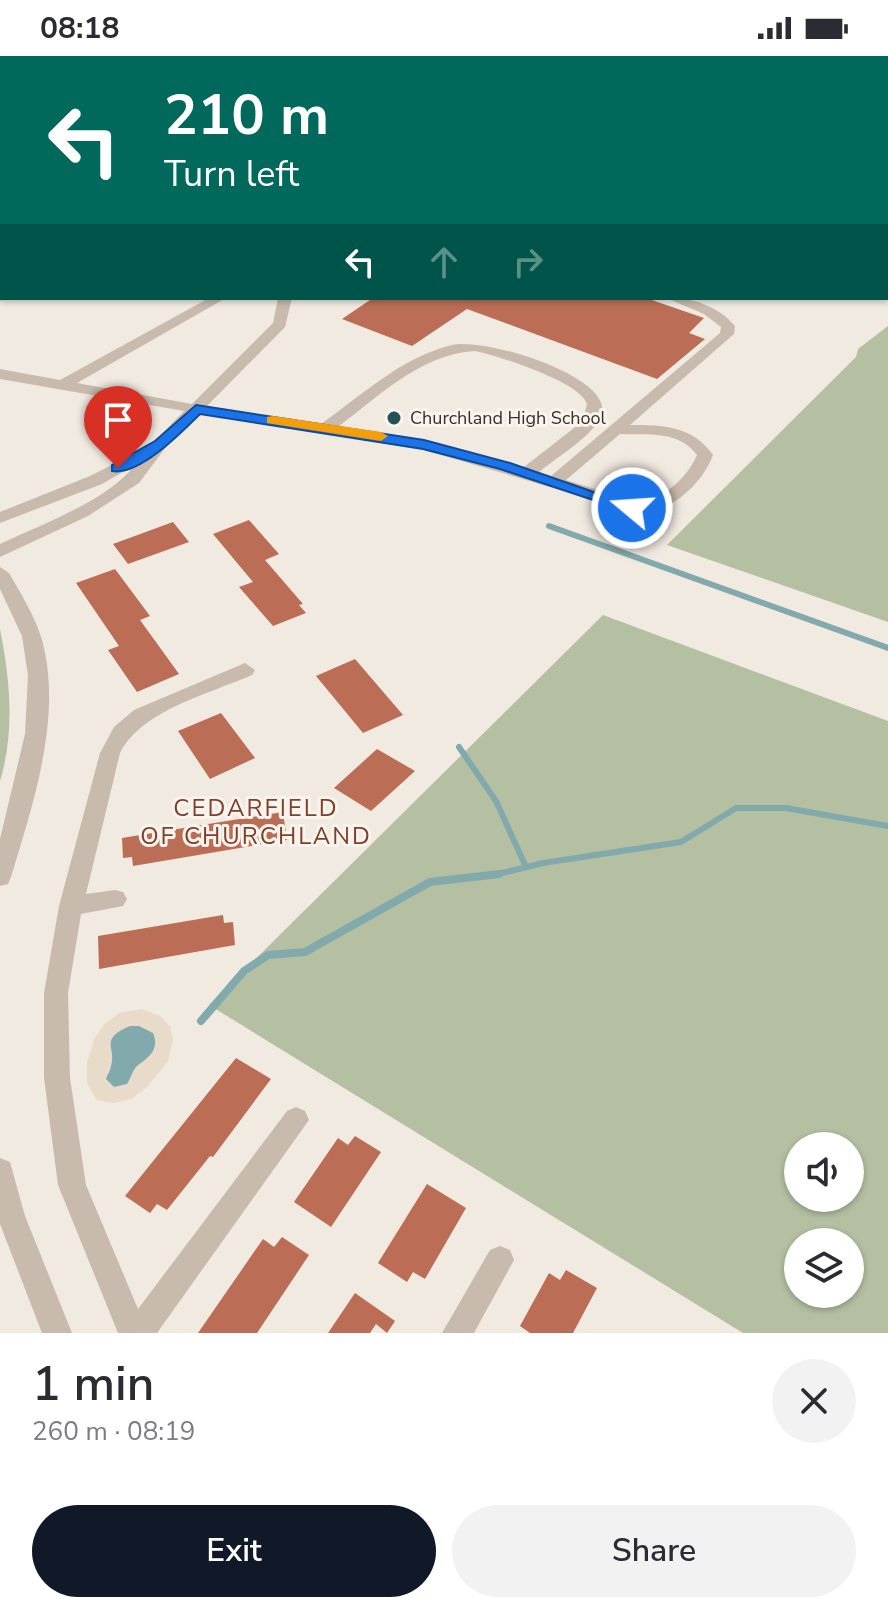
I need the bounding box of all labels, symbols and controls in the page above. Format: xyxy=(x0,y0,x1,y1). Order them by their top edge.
text: 08:18 xyxy=(40,8,119,49)
text: 210 m xyxy=(164,77,329,154)
icon: left xyxy=(32,88,136,192)
text: Turn left xyxy=(164,150,299,199)
icon: left xyxy=(338,240,382,284)
icon: ahead xyxy=(422,240,466,284)
icon: right xyxy=(506,240,550,284)
pin xyxy=(84,386,152,468)
icon: arrive xyxy=(96,398,140,442)
place label: Churchland High School xyxy=(410,406,606,430)
marker: Churchland High School xyxy=(385,409,403,427)
position arrow xyxy=(590,466,674,550)
district label: CEDARFIELD OF CHURCHLAND xyxy=(140,792,372,852)
map controls xyxy=(784,1132,864,1308)
button: sound xyxy=(784,1132,864,1212)
button: layers xyxy=(784,1228,864,1308)
text: 1 min xyxy=(32,1351,154,1417)
button: close xyxy=(772,1359,856,1443)
text: 260 m · 08:19 xyxy=(32,1414,195,1449)
button: Exit xyxy=(32,1505,436,1597)
button: Share xyxy=(452,1505,856,1597)

